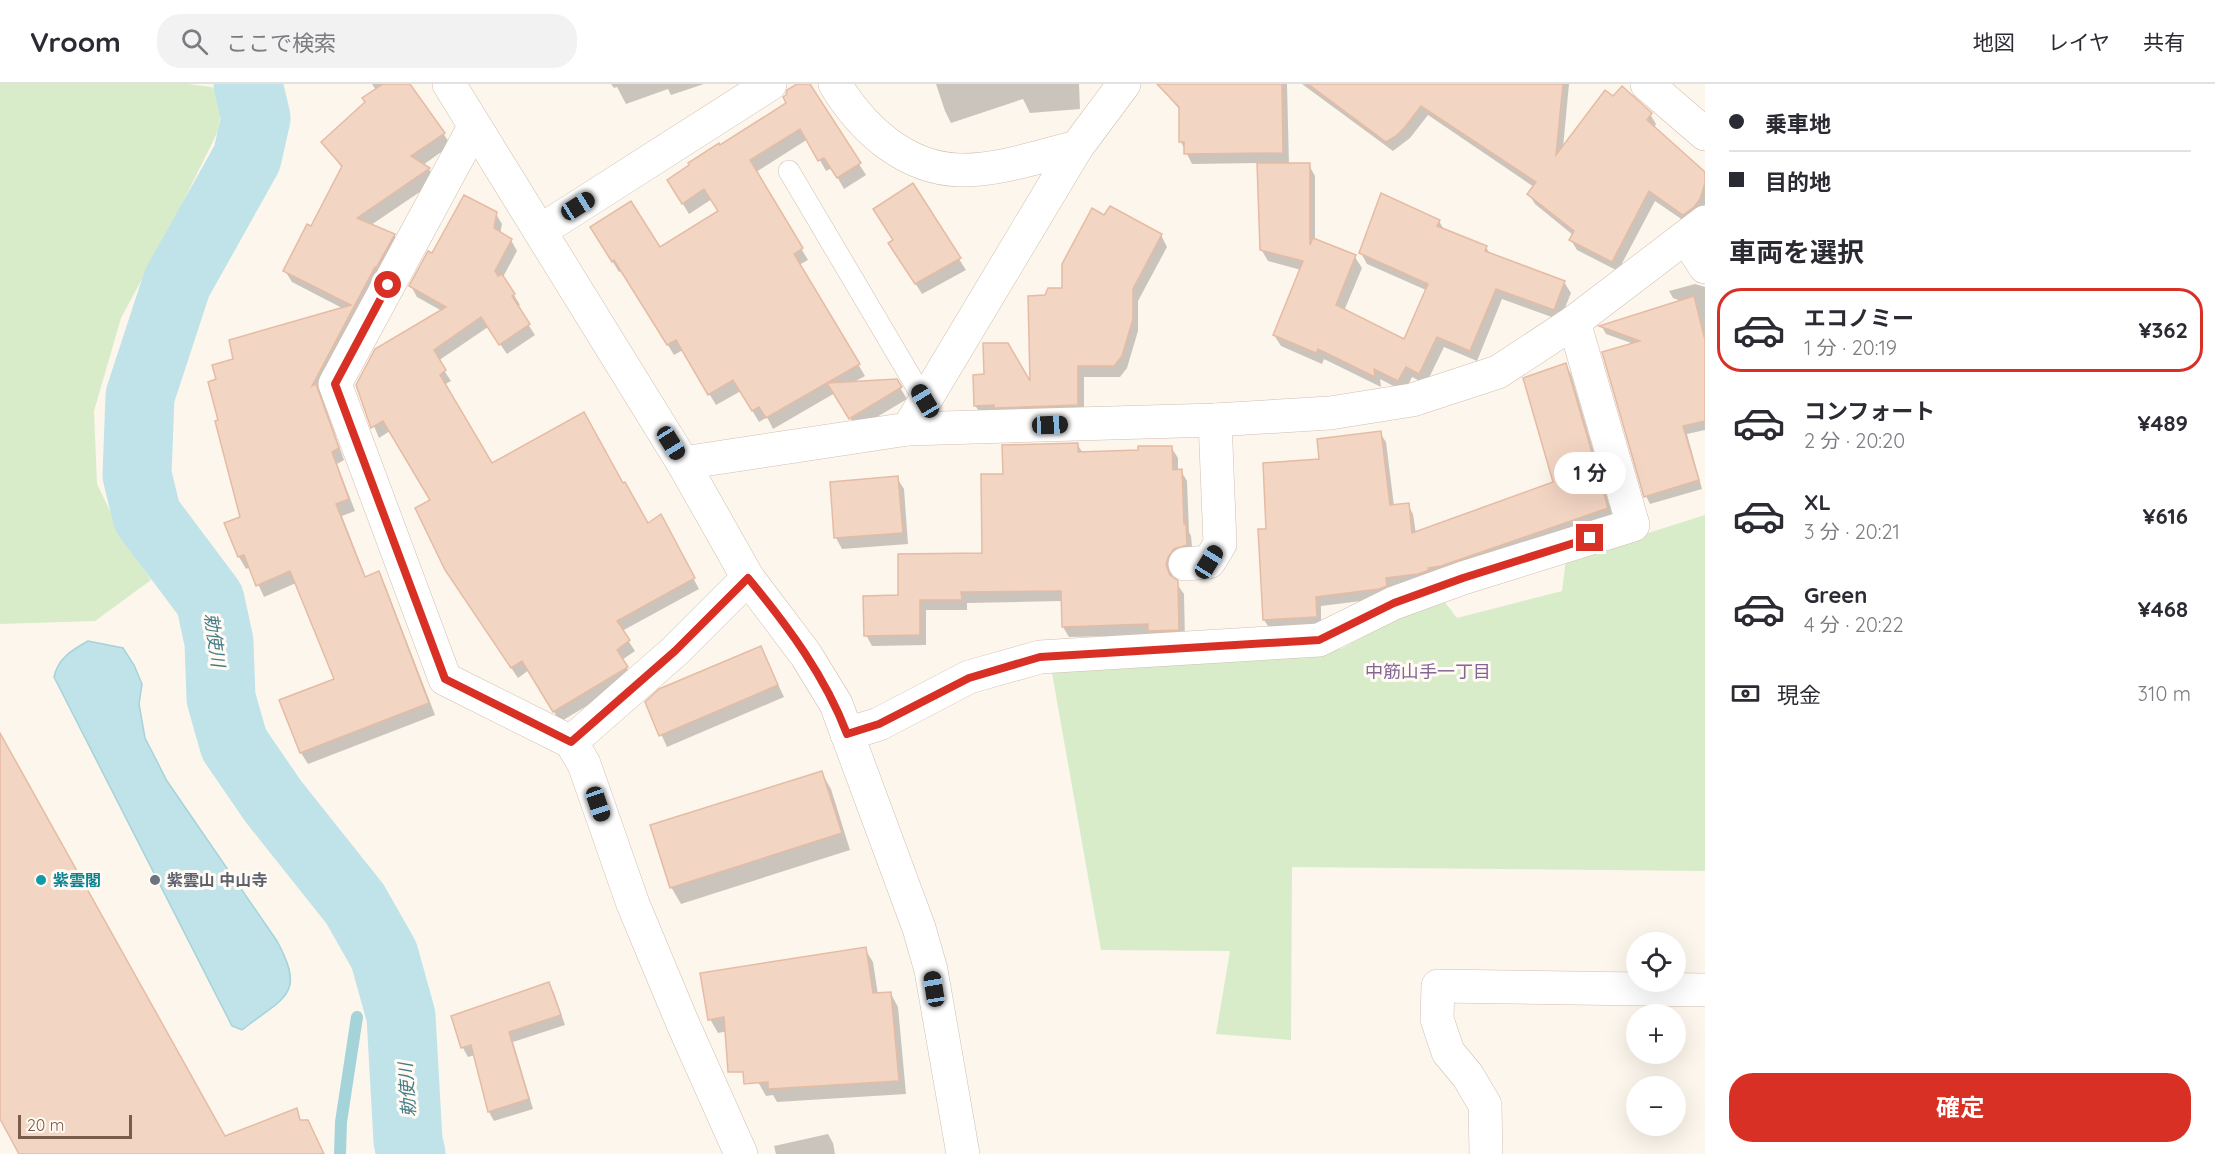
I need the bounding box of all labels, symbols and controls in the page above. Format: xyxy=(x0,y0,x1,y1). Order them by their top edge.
search box xyxy=(157,14,577,68)
text: Vroom xyxy=(30,24,121,59)
icon: search xyxy=(178,25,211,58)
text: ここで検索 xyxy=(226,29,336,57)
text: 地図 xyxy=(1973,29,2015,55)
text: レイヤ xyxy=(2048,29,2110,55)
text: 共有 xyxy=(2143,29,2185,55)
text: 乗車地 xyxy=(1765,110,1831,138)
text: 目的地 xyxy=(1765,168,1831,196)
car xyxy=(558,189,598,223)
text: 車両を選択 xyxy=(1729,235,1864,269)
route start xyxy=(374,271,401,298)
icon: car xyxy=(1732,303,1786,357)
text: エコノミー xyxy=(1804,304,1914,332)
text: ¥362 xyxy=(2138,316,2188,344)
text: 1 分 · 20:19 xyxy=(1804,335,1897,360)
car xyxy=(908,381,942,421)
icon: car xyxy=(1732,396,1786,450)
text: コンフォート xyxy=(1804,397,1935,425)
text: ¥489 xyxy=(2137,409,2188,437)
car xyxy=(1032,415,1068,435)
car xyxy=(654,423,688,463)
text: 2 分 · 20:20 xyxy=(1804,428,1905,453)
callout: 1 分 xyxy=(1554,451,1626,493)
text: 1 分 xyxy=(1573,460,1607,485)
text: XL xyxy=(1804,488,1831,516)
icon: car xyxy=(1732,489,1786,543)
text: ¥616 xyxy=(2142,502,2188,530)
text: 3 分 · 20:21 xyxy=(1804,519,1900,544)
route end xyxy=(1576,524,1603,551)
car xyxy=(1192,542,1226,582)
text: Green xyxy=(1804,581,1867,609)
icon: car xyxy=(1732,582,1786,636)
text: ¥468 xyxy=(2138,595,2188,623)
water label: 勅使川 xyxy=(200,612,230,670)
text: 4 分 · 20:22 xyxy=(1804,612,1904,637)
district label: 中筋山手一丁目 xyxy=(1365,660,1491,683)
icon: cash xyxy=(1729,677,1762,710)
text: 現金 xyxy=(1777,681,1821,709)
text: 310 m xyxy=(2138,681,2191,706)
car xyxy=(584,784,612,824)
place label: 紫雲閣 xyxy=(53,870,101,890)
place label: 紫雲山 中山寺 xyxy=(167,870,267,890)
marker: 紫雲閣 xyxy=(34,873,48,887)
marker: 紫雲山 中山寺 xyxy=(148,873,162,887)
map controls xyxy=(1626,932,1686,1136)
button: locate xyxy=(1626,932,1686,992)
car xyxy=(922,970,946,1008)
button: + xyxy=(1626,1004,1686,1064)
water label: 勅使川 xyxy=(394,1060,420,1118)
button: 確定 xyxy=(1729,1073,2191,1142)
button: − xyxy=(1626,1076,1686,1136)
scale bar xyxy=(18,1112,132,1140)
text: 20 m xyxy=(27,1115,64,1135)

